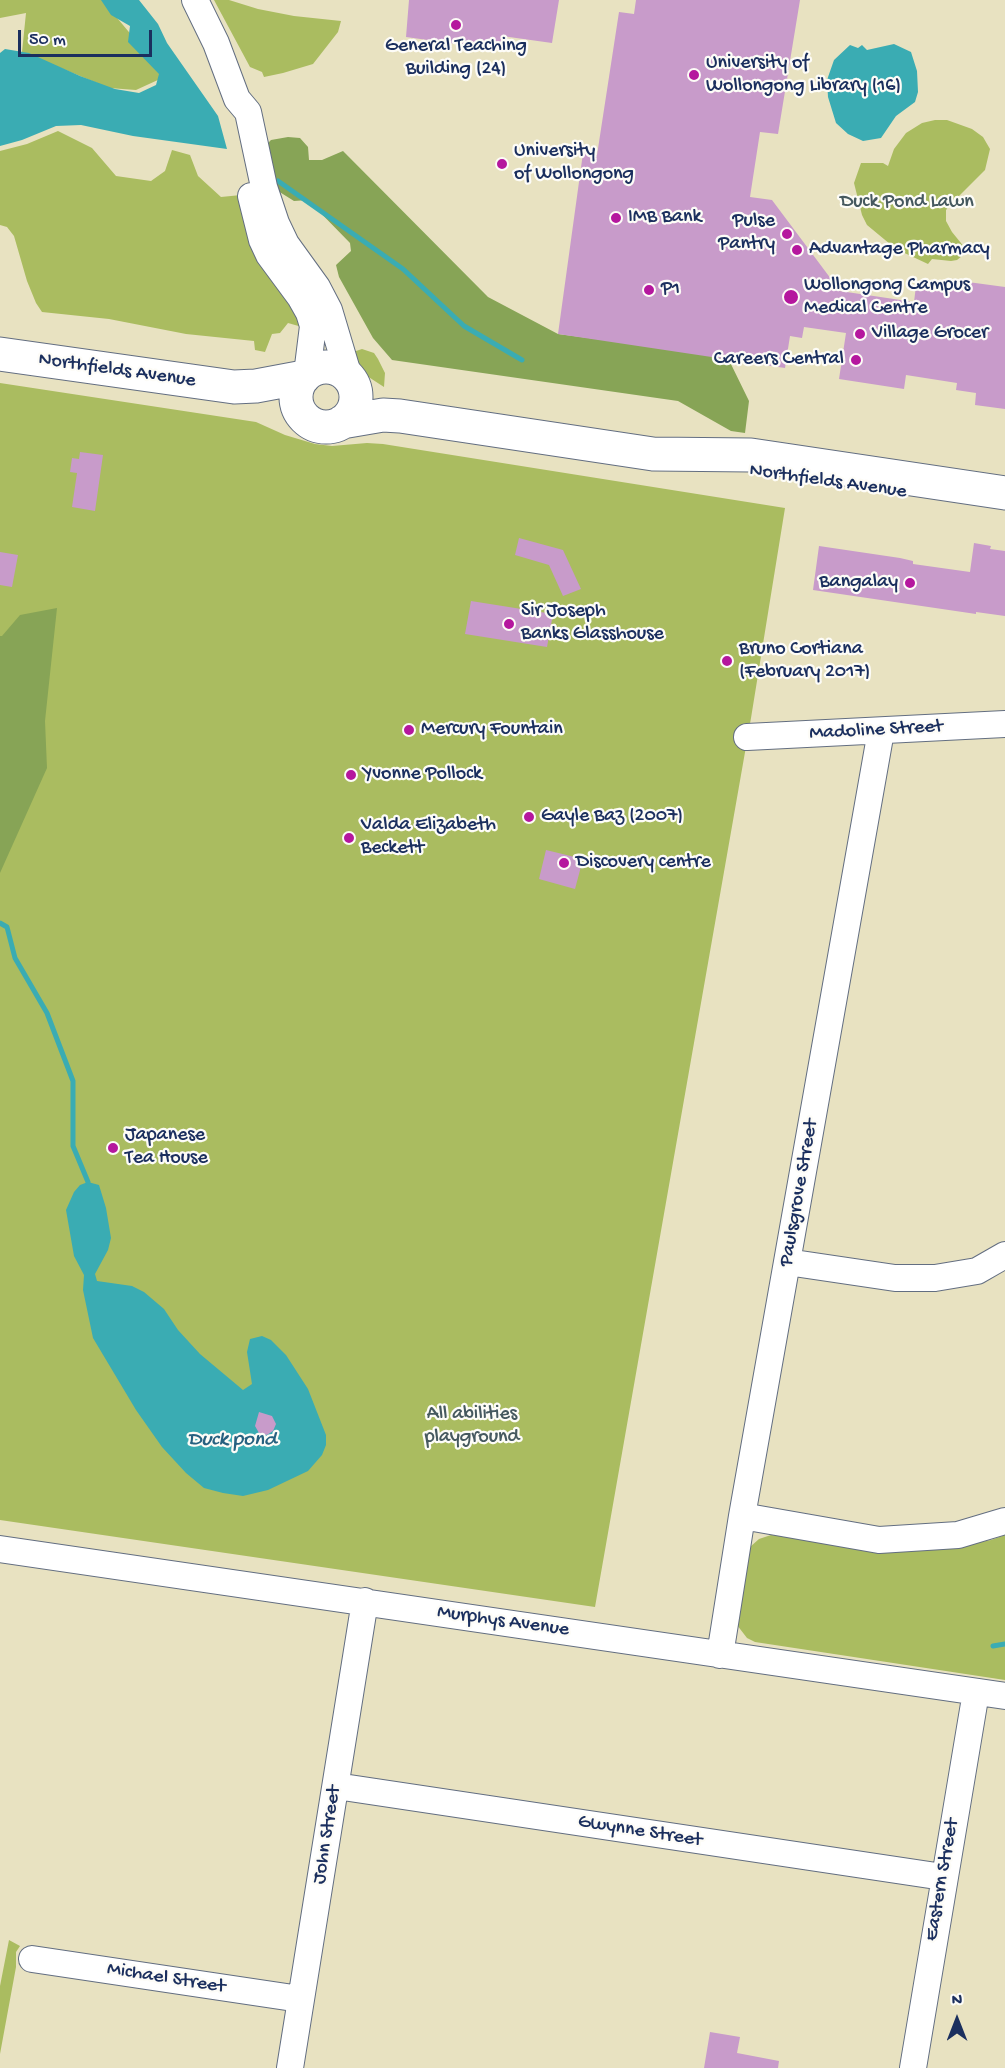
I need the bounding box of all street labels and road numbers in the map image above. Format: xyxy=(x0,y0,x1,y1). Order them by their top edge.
street label: Northfields Avenue xyxy=(37,348,197,394)
street label: Northfields Avenue xyxy=(748,459,908,505)
street label: Madoline Street xyxy=(809,716,943,746)
street label: Paulsgrove Street xyxy=(775,1117,825,1269)
street label: Murphys Avenue xyxy=(435,1601,571,1643)
street label: John Street xyxy=(308,1784,348,1886)
street label: Gwynne Street xyxy=(576,1810,704,1854)
street label: Eastern Street xyxy=(920,1817,966,1943)
street label: Michael Street xyxy=(105,1958,227,2000)

